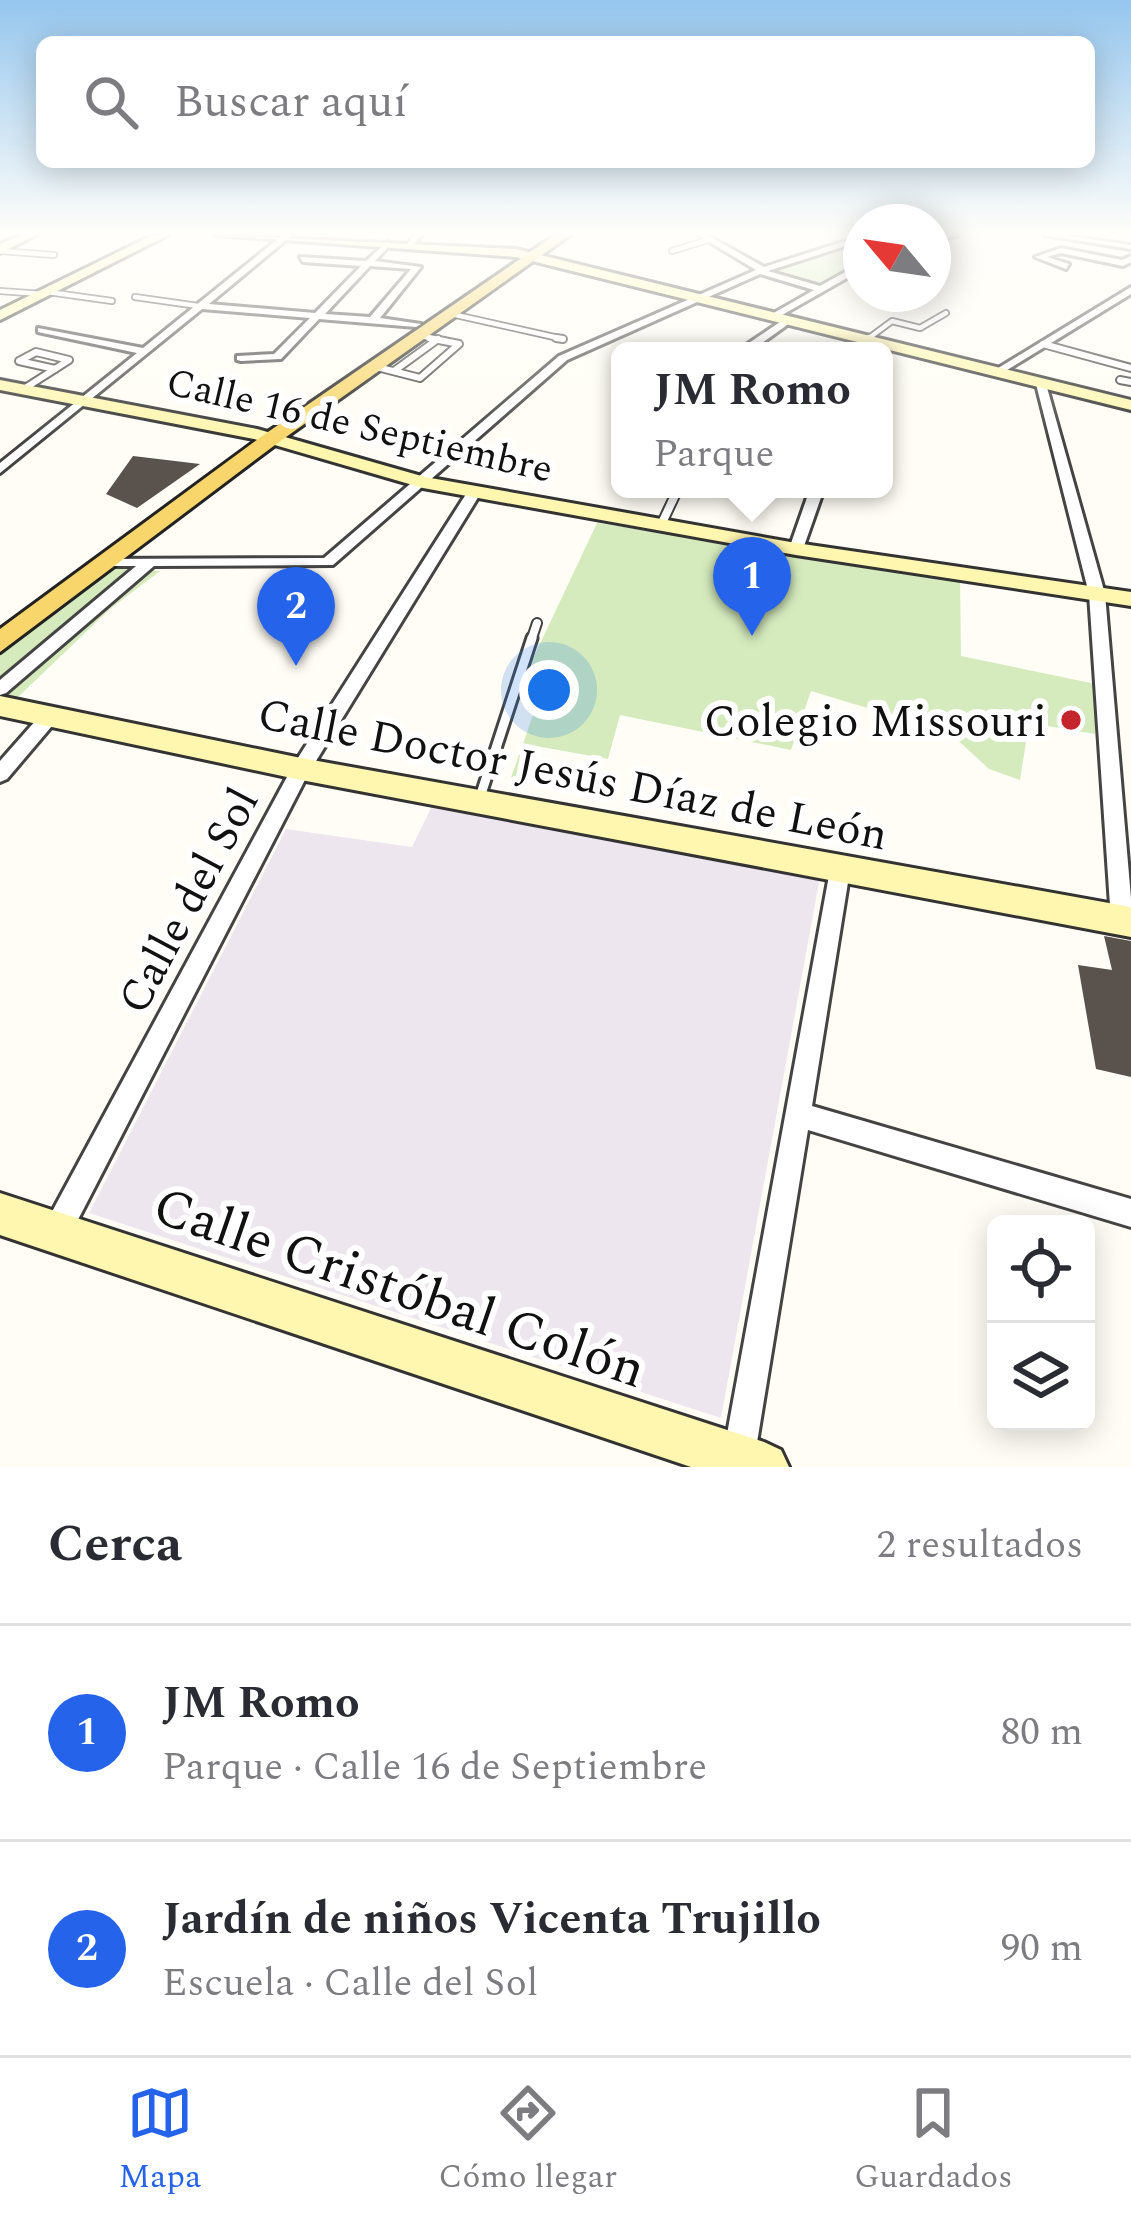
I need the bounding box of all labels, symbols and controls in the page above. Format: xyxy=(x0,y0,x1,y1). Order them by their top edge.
search box xyxy=(36,36,1095,168)
text: Buscar aquí xyxy=(174,68,407,137)
icon: search xyxy=(78,69,144,135)
north arrow xyxy=(843,204,951,312)
popup xyxy=(611,342,893,498)
street label: Calle 16 de Septiembre xyxy=(161,353,558,500)
text: JM Romo xyxy=(653,356,851,425)
text: Parque xyxy=(653,425,774,484)
pin: 1 xyxy=(713,537,791,636)
pin: 2 xyxy=(257,567,335,666)
your location xyxy=(519,660,579,720)
street label: Calle Doctor Jesús Díaz de León xyxy=(252,680,893,870)
place label: Colegio Missouri xyxy=(704,688,1047,757)
marker: Colegio Missouri xyxy=(1058,707,1084,733)
street label: Calle del Sol xyxy=(101,776,278,1027)
street label: Calle Cristóbal Colón xyxy=(142,1166,656,1412)
map controls xyxy=(987,1215,1095,1431)
button: locate xyxy=(987,1215,1095,1323)
button: layers xyxy=(987,1323,1095,1431)
text: Cerca xyxy=(48,1506,182,1584)
text: 2 resultados xyxy=(877,1516,1083,1575)
text: JM Romo xyxy=(162,1669,360,1738)
text: 1 xyxy=(76,1703,98,1762)
text: 80 m xyxy=(1001,1703,1083,1762)
text: Parque · Calle 16 de Septiembre xyxy=(162,1738,707,1797)
text: Jardín de niños Vicenta Trujillo xyxy=(162,1885,821,1954)
text: 2 xyxy=(76,1919,98,1978)
text: 90 m xyxy=(1001,1919,1083,1978)
text: Escuela · Calle del Sol xyxy=(162,1954,538,2013)
tab: Mapa xyxy=(119,2080,201,2202)
tab: Cómo llegar xyxy=(439,2080,617,2202)
tab: Guardados xyxy=(854,2080,1012,2202)

